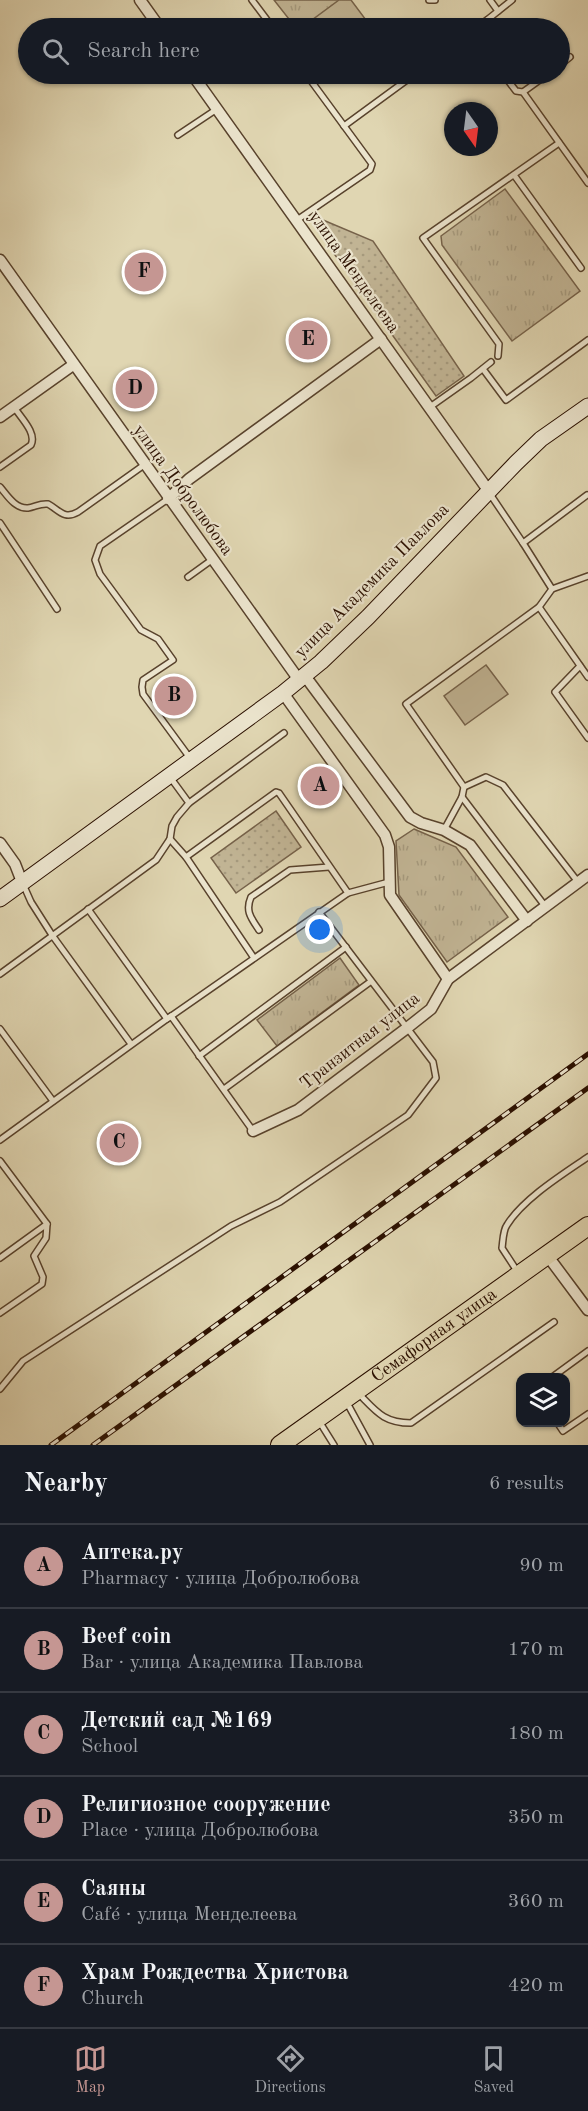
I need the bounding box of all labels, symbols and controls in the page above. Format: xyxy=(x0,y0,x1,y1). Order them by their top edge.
search box xyxy=(18,18,570,84)
icon: search xyxy=(39,35,72,68)
text: Search here xyxy=(87,40,200,62)
north arrow xyxy=(444,102,498,156)
street label: улица Менделеева xyxy=(305,208,403,336)
pin: F xyxy=(124,250,164,294)
pin: E xyxy=(288,318,328,362)
pin: D xyxy=(116,366,154,412)
street label: улица Добролюбова xyxy=(130,421,236,559)
street label: улица Академика Павлова xyxy=(291,500,453,662)
pin: B xyxy=(154,674,194,718)
pin: A xyxy=(300,764,340,808)
your location xyxy=(305,915,334,944)
street label: Транзитная улица xyxy=(297,989,423,1093)
pin: C xyxy=(100,1120,138,1166)
street label: Семафорная улица xyxy=(368,1285,500,1386)
map controls xyxy=(516,1373,570,1427)
button: layers xyxy=(516,1373,570,1427)
text: Nearby xyxy=(24,1471,108,1497)
text: 6 results xyxy=(489,1474,564,1494)
text: Аптека.ру xyxy=(81,1542,183,1564)
text: A xyxy=(36,1556,51,1576)
text: 90 m xyxy=(519,1556,564,1576)
text: Pharmacy · улица Добролюбова xyxy=(81,1569,360,1589)
text: Beef coin xyxy=(81,1626,171,1648)
text: B xyxy=(36,1640,51,1660)
text: 170 m xyxy=(508,1640,564,1660)
text: Bar · улица Академика Павлова xyxy=(81,1653,363,1673)
text: Детский сад №169 xyxy=(81,1710,272,1732)
text: C xyxy=(37,1724,50,1744)
text: 180 m xyxy=(508,1724,564,1744)
text: School xyxy=(81,1737,138,1757)
text: Религиозное сооружение xyxy=(81,1794,331,1816)
text: D xyxy=(36,1808,51,1828)
text: 350 m xyxy=(508,1808,564,1828)
text: Place · улица Добролюбова xyxy=(81,1821,319,1841)
text: Саяны xyxy=(81,1878,146,1900)
text: E xyxy=(37,1892,50,1912)
text: 360 m xyxy=(508,1892,564,1912)
text: Café · улица Менделеева xyxy=(81,1905,298,1925)
text: Храм Рождества Христова xyxy=(81,1962,349,1984)
text: F xyxy=(37,1976,50,1996)
text: 420 m xyxy=(508,1976,564,1996)
text: Church xyxy=(81,1989,144,2009)
tab: Map xyxy=(74,2042,107,2098)
tab: Directions xyxy=(255,2042,326,2098)
tab: Saved xyxy=(473,2042,514,2098)

